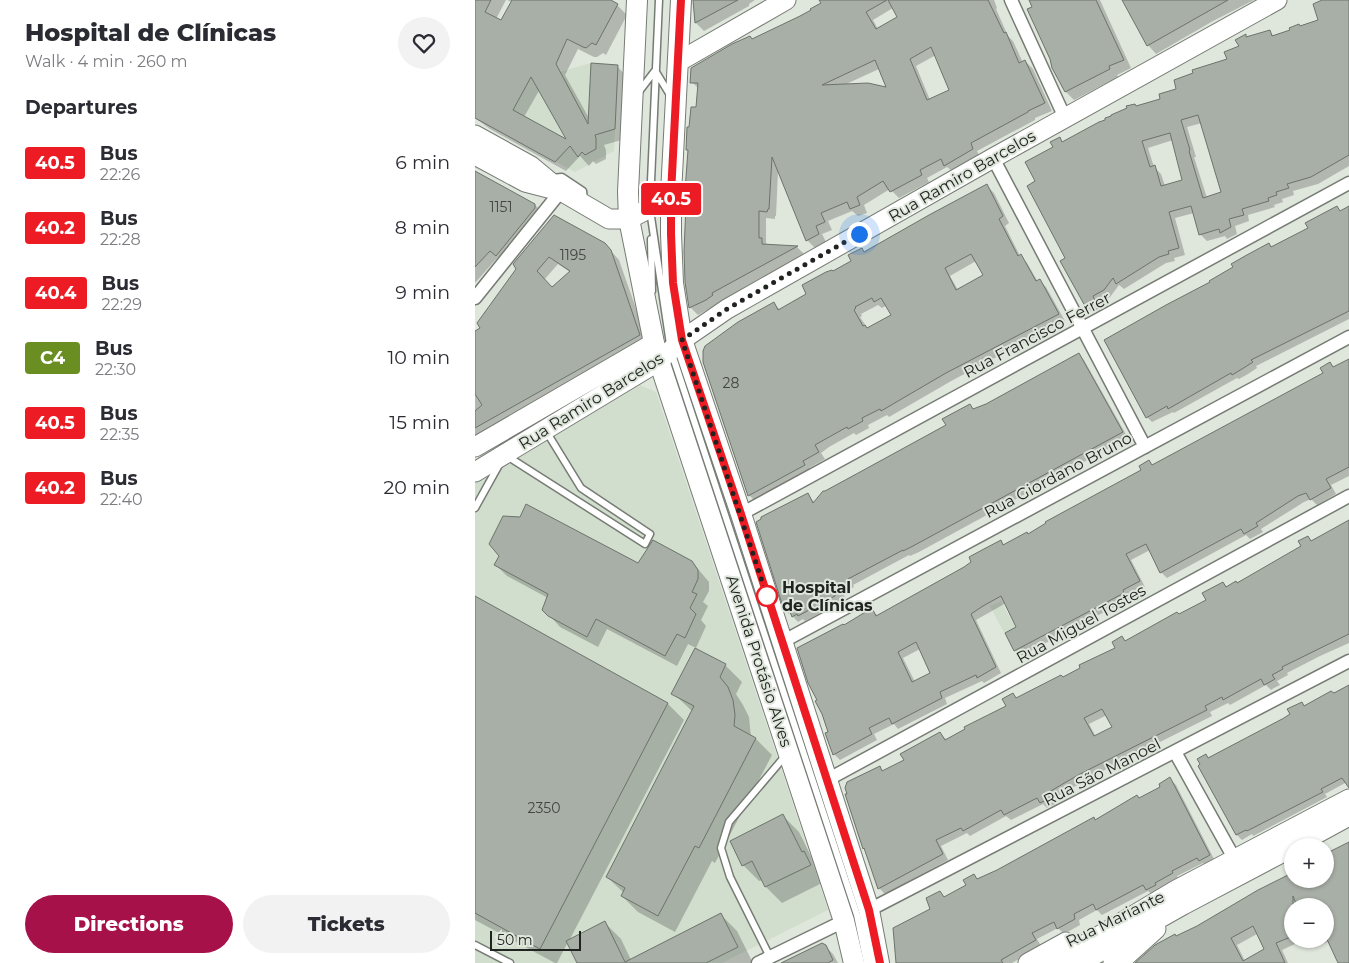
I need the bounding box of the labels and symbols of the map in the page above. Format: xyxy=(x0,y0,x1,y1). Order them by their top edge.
street label: Rua Ramiro Barcelos xyxy=(885,126,1039,226)
line badge: 40.5 xyxy=(636,183,706,215)
house number: 1151 xyxy=(489,198,513,216)
your location xyxy=(847,222,872,247)
house number: 1195 xyxy=(560,246,586,264)
street label: Rua Francisco Ferrer xyxy=(960,288,1114,382)
street label: Rua Ramiro Barcelos xyxy=(515,349,667,453)
house number: 28 xyxy=(723,374,740,392)
street label: Rua Giordano Bruno xyxy=(981,428,1135,522)
street label: Avenida Protásio Alves xyxy=(722,573,796,750)
place label: Hospital de Clínicas xyxy=(782,578,873,615)
street label: Rua Miguel Tostes xyxy=(1013,580,1149,668)
marker: Hospital de Clínicas xyxy=(756,585,778,607)
street label: Rua São Manoel xyxy=(1040,734,1164,810)
house number: 2350 xyxy=(528,799,560,817)
street label: Rua Mariante xyxy=(1063,887,1167,951)
scale bar xyxy=(490,928,581,951)

